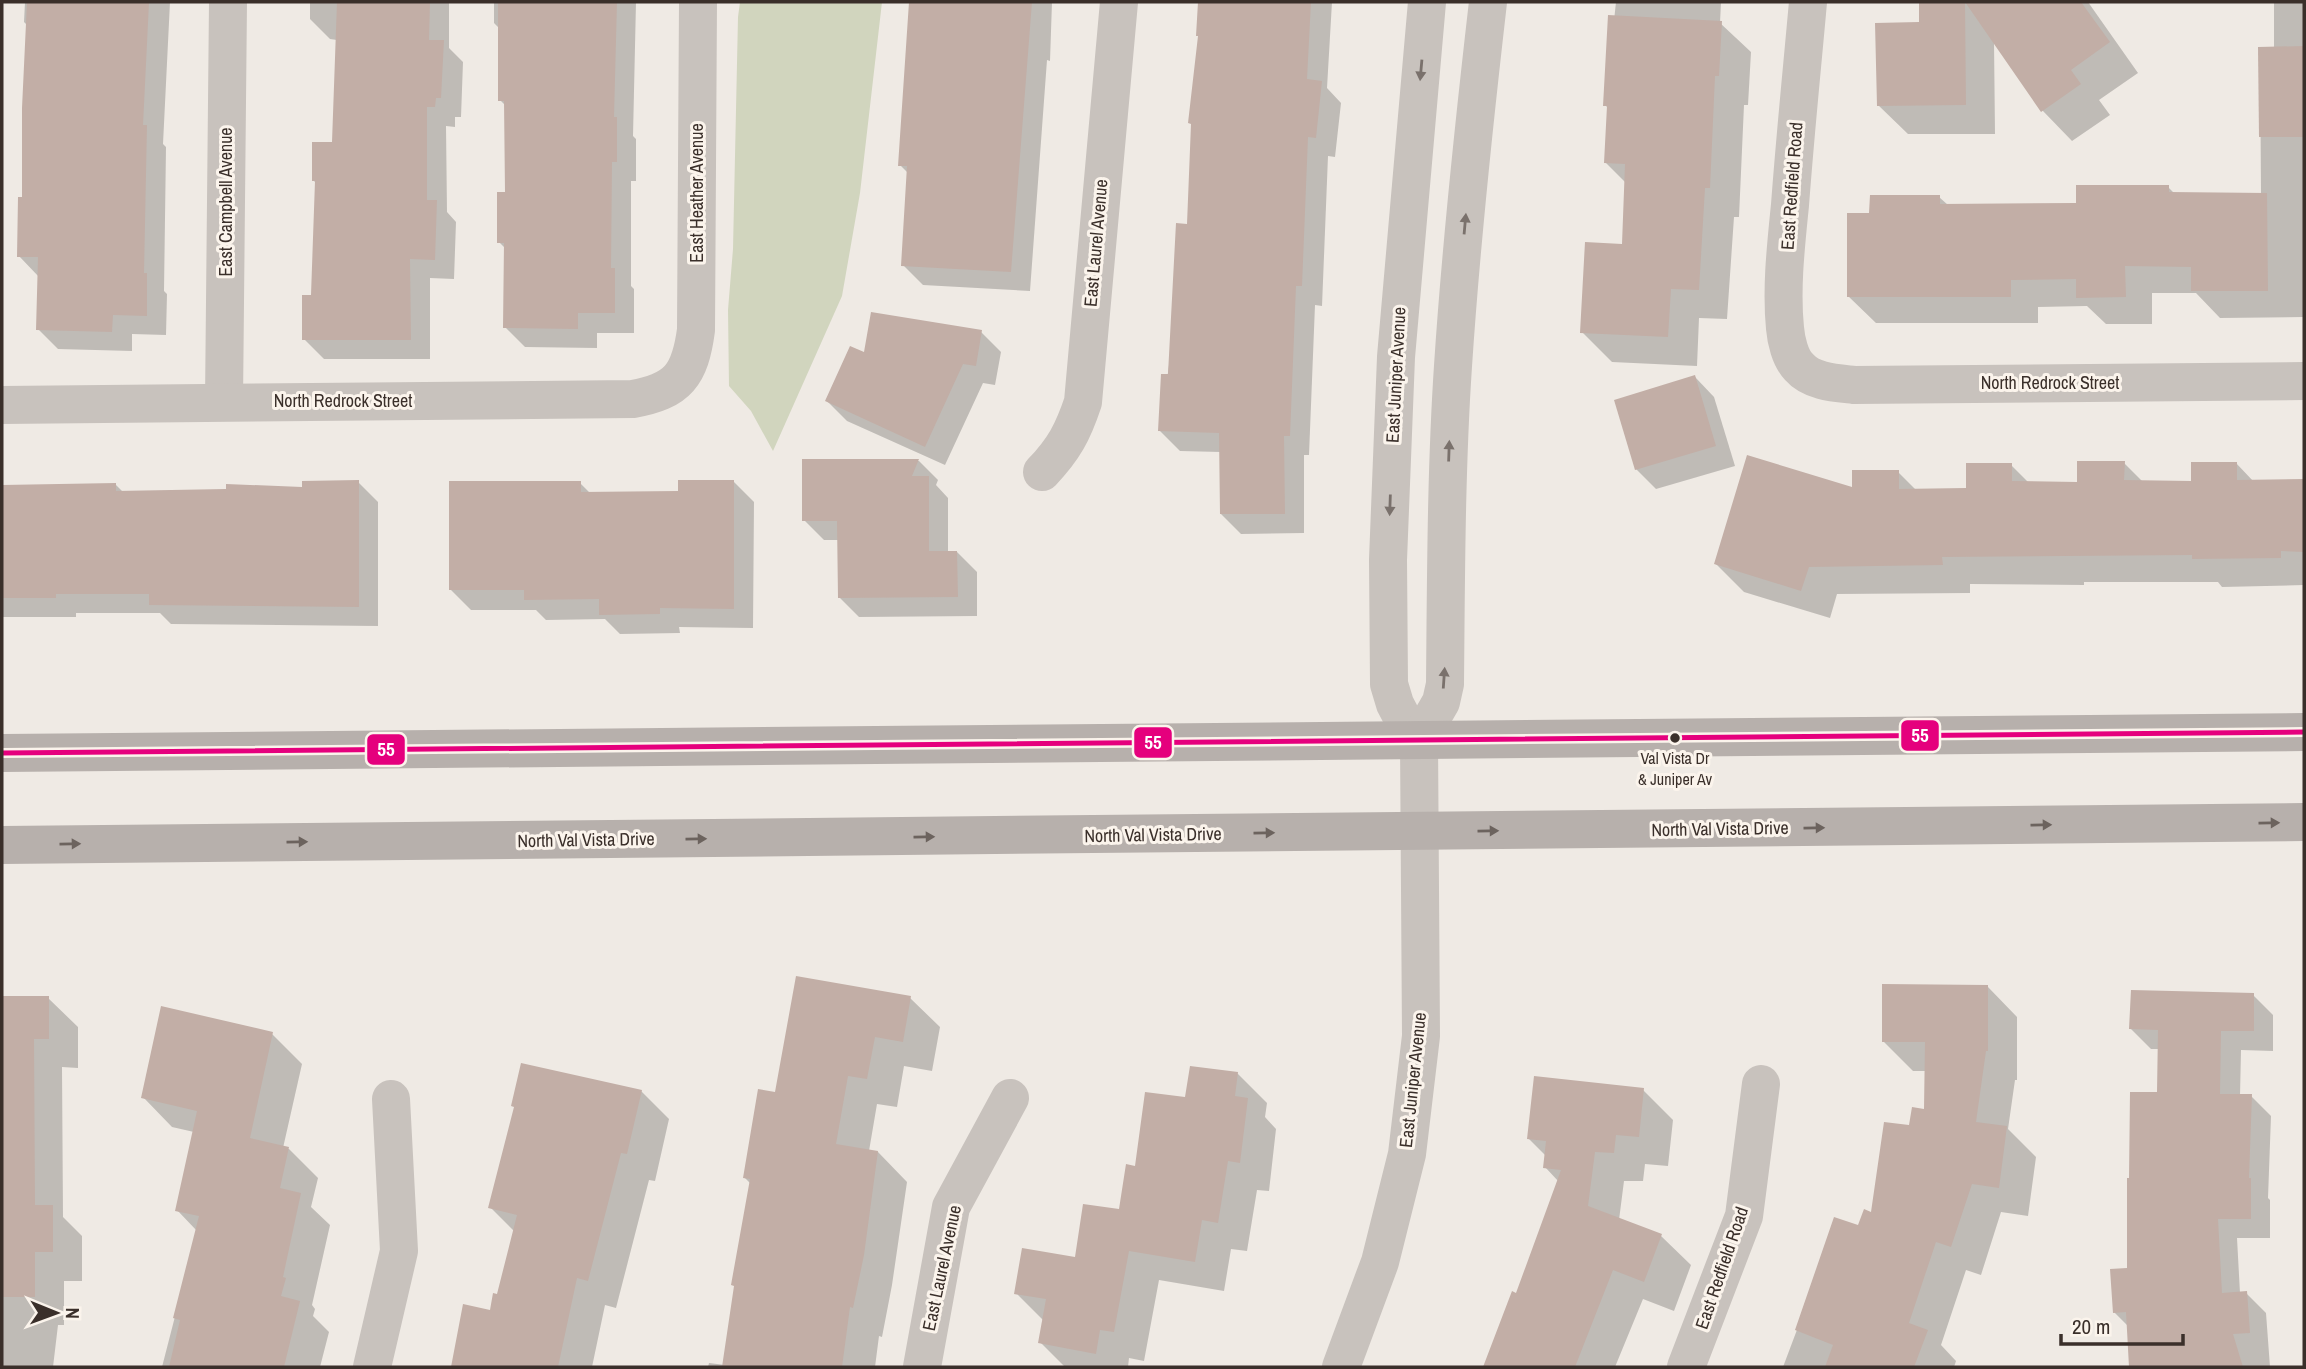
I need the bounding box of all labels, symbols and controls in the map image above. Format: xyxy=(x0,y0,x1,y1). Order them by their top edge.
one-way arrow xyxy=(1415,59,1426,81)
street label: East Redfield Road xyxy=(1775,121,1808,251)
street label: East Heather Avenue xyxy=(684,123,709,263)
street label: East Campbell Avenue xyxy=(213,127,238,277)
street label: East Laurel Avenue xyxy=(1077,178,1114,308)
one-way arrow xyxy=(1460,213,1471,235)
street label: East Juniper Avenue xyxy=(1379,306,1412,444)
street label: North Redrock Street xyxy=(1981,370,2119,395)
street label: North Redrock Street xyxy=(274,388,412,413)
one-way arrow xyxy=(1443,440,1454,462)
one-way arrow xyxy=(1384,494,1396,516)
one-way arrow xyxy=(1439,667,1450,689)
line badge: 55 xyxy=(1900,719,1940,752)
text: 55 xyxy=(1911,722,1929,748)
line badge: 55 xyxy=(1133,726,1173,759)
text: 55 xyxy=(1144,729,1162,755)
marker: Val Vista Dr & Juniper Av xyxy=(1668,731,1682,745)
line badge: 55 xyxy=(366,733,406,766)
text: 55 xyxy=(377,736,395,762)
place label: Val Vista Dr & Juniper Av xyxy=(1638,747,1713,790)
street label: North Val Vista Drive xyxy=(1651,815,1789,842)
one-way arrow xyxy=(2258,817,2280,828)
one-way arrow xyxy=(2030,819,2052,831)
street label: North Val Vista Drive xyxy=(1084,821,1222,848)
one-way arrow xyxy=(1803,822,1825,834)
one-way arrow xyxy=(1477,825,1499,837)
street label: North Val Vista Drive xyxy=(517,826,655,853)
one-way arrow xyxy=(1253,828,1275,839)
one-way arrow xyxy=(913,831,935,843)
one-way arrow xyxy=(686,833,708,845)
one-way arrow xyxy=(287,837,309,848)
one-way arrow xyxy=(59,839,81,850)
street label: East Juniper Avenue xyxy=(1393,1011,1432,1149)
street label: East Laurel Avenue xyxy=(916,1203,967,1333)
street label: East Redfield Road xyxy=(1689,1203,1754,1332)
north arrow xyxy=(21,1278,91,1348)
scale bar xyxy=(2061,1302,2184,1346)
text: N xyxy=(60,1307,86,1319)
text: 20 m xyxy=(2072,1312,2110,1341)

